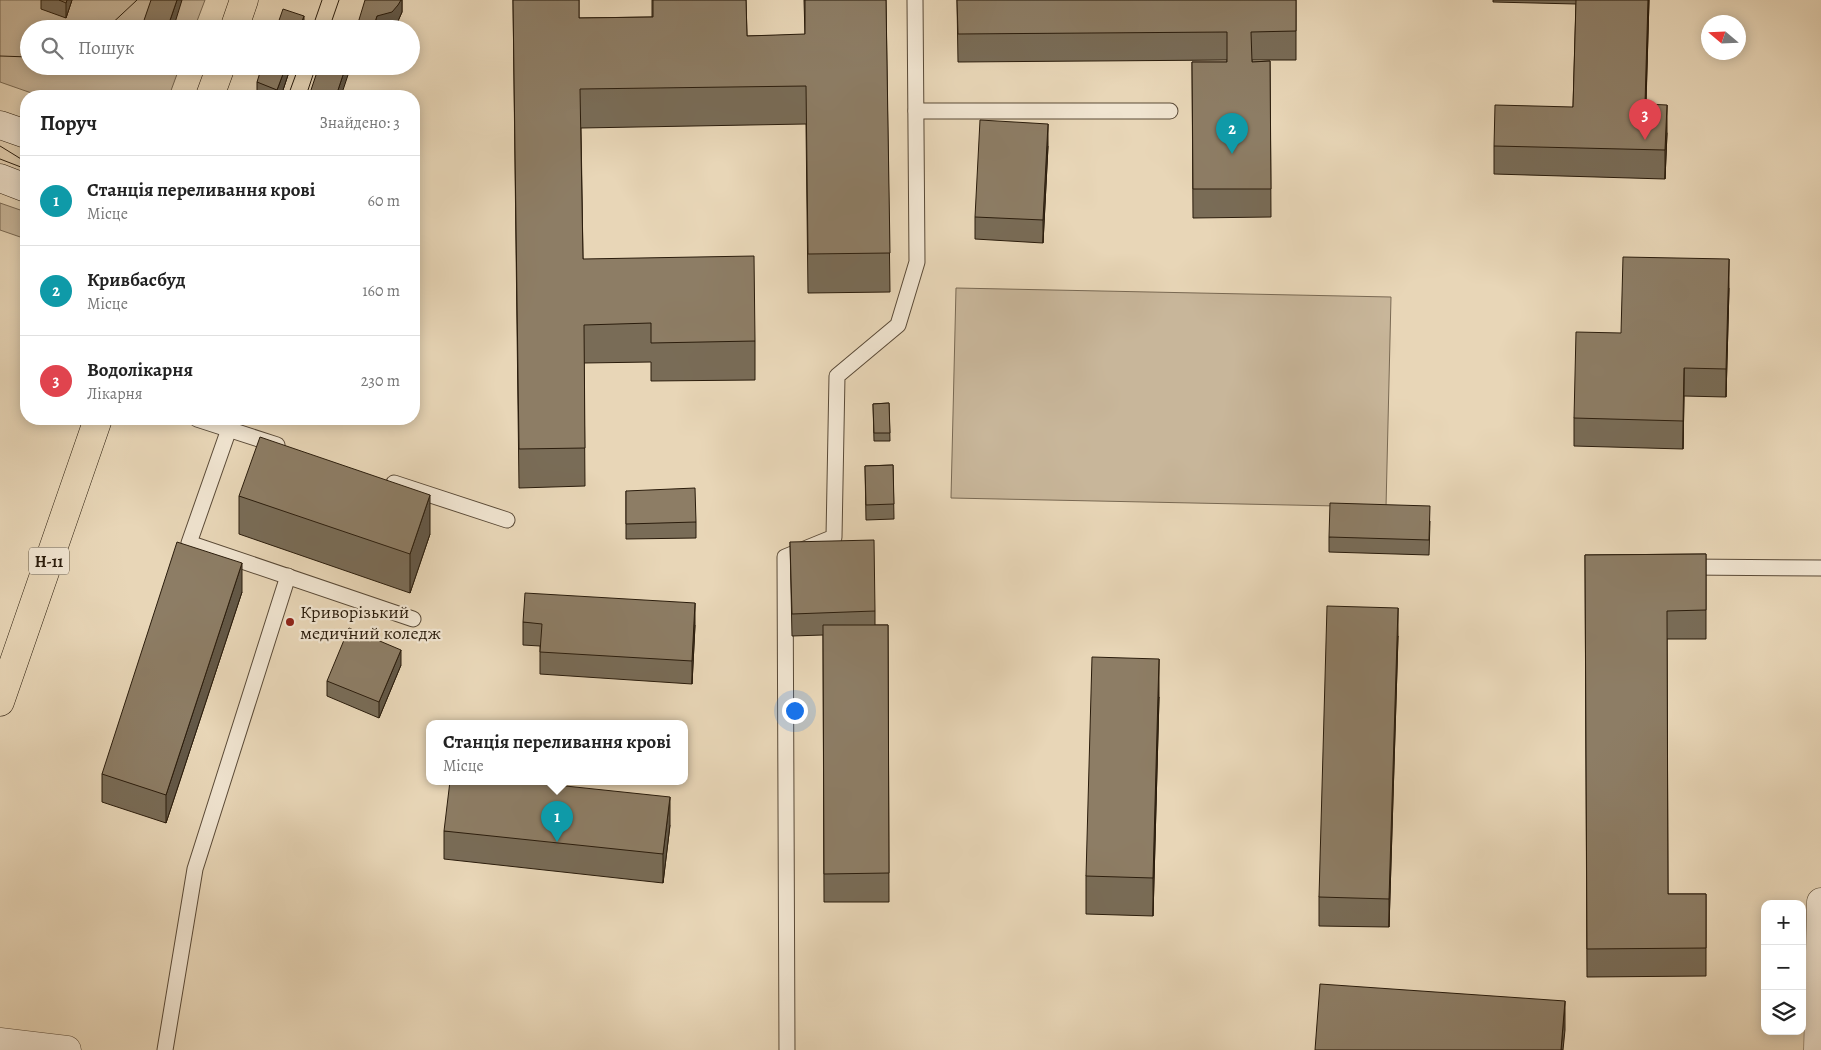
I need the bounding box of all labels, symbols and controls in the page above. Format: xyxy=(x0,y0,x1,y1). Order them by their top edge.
north arrow xyxy=(1701,15,1746,60)
search box xyxy=(20,20,420,75)
icon: search xyxy=(38,34,66,62)
text: Пошук xyxy=(78,35,135,61)
pin: 3 xyxy=(1629,99,1661,140)
text: Поруч xyxy=(40,109,97,137)
text: Знайдено: 3 xyxy=(319,112,400,134)
pin: 2 xyxy=(1216,113,1248,154)
text: Станція переливання крові xyxy=(87,177,315,203)
text: 1 xyxy=(53,190,59,212)
text: 60 m xyxy=(368,190,400,212)
text: Місце xyxy=(87,203,128,225)
text: Кривбасбуд xyxy=(87,267,186,293)
text: 2 xyxy=(52,280,60,302)
text: 160 m xyxy=(362,280,400,302)
text: Місце xyxy=(87,293,128,315)
text: Водолікарня xyxy=(87,357,193,383)
text: 3 xyxy=(53,370,59,392)
text: 230 m xyxy=(361,370,400,392)
text: Лікарня xyxy=(87,383,143,405)
road number: Н-11 xyxy=(29,548,69,574)
place label: Криворізький медичний коледж xyxy=(300,600,441,645)
marker: Криворізький медичний коледж xyxy=(284,616,296,628)
your location xyxy=(782,698,808,724)
popup xyxy=(426,720,688,785)
text: Станція переливання крові xyxy=(443,729,671,755)
text: Місце xyxy=(443,755,484,777)
pin: 1 xyxy=(541,801,573,842)
map controls xyxy=(1761,900,1806,1035)
button: + xyxy=(1761,900,1806,945)
button: − xyxy=(1761,945,1806,990)
button: layers xyxy=(1761,990,1806,1035)

